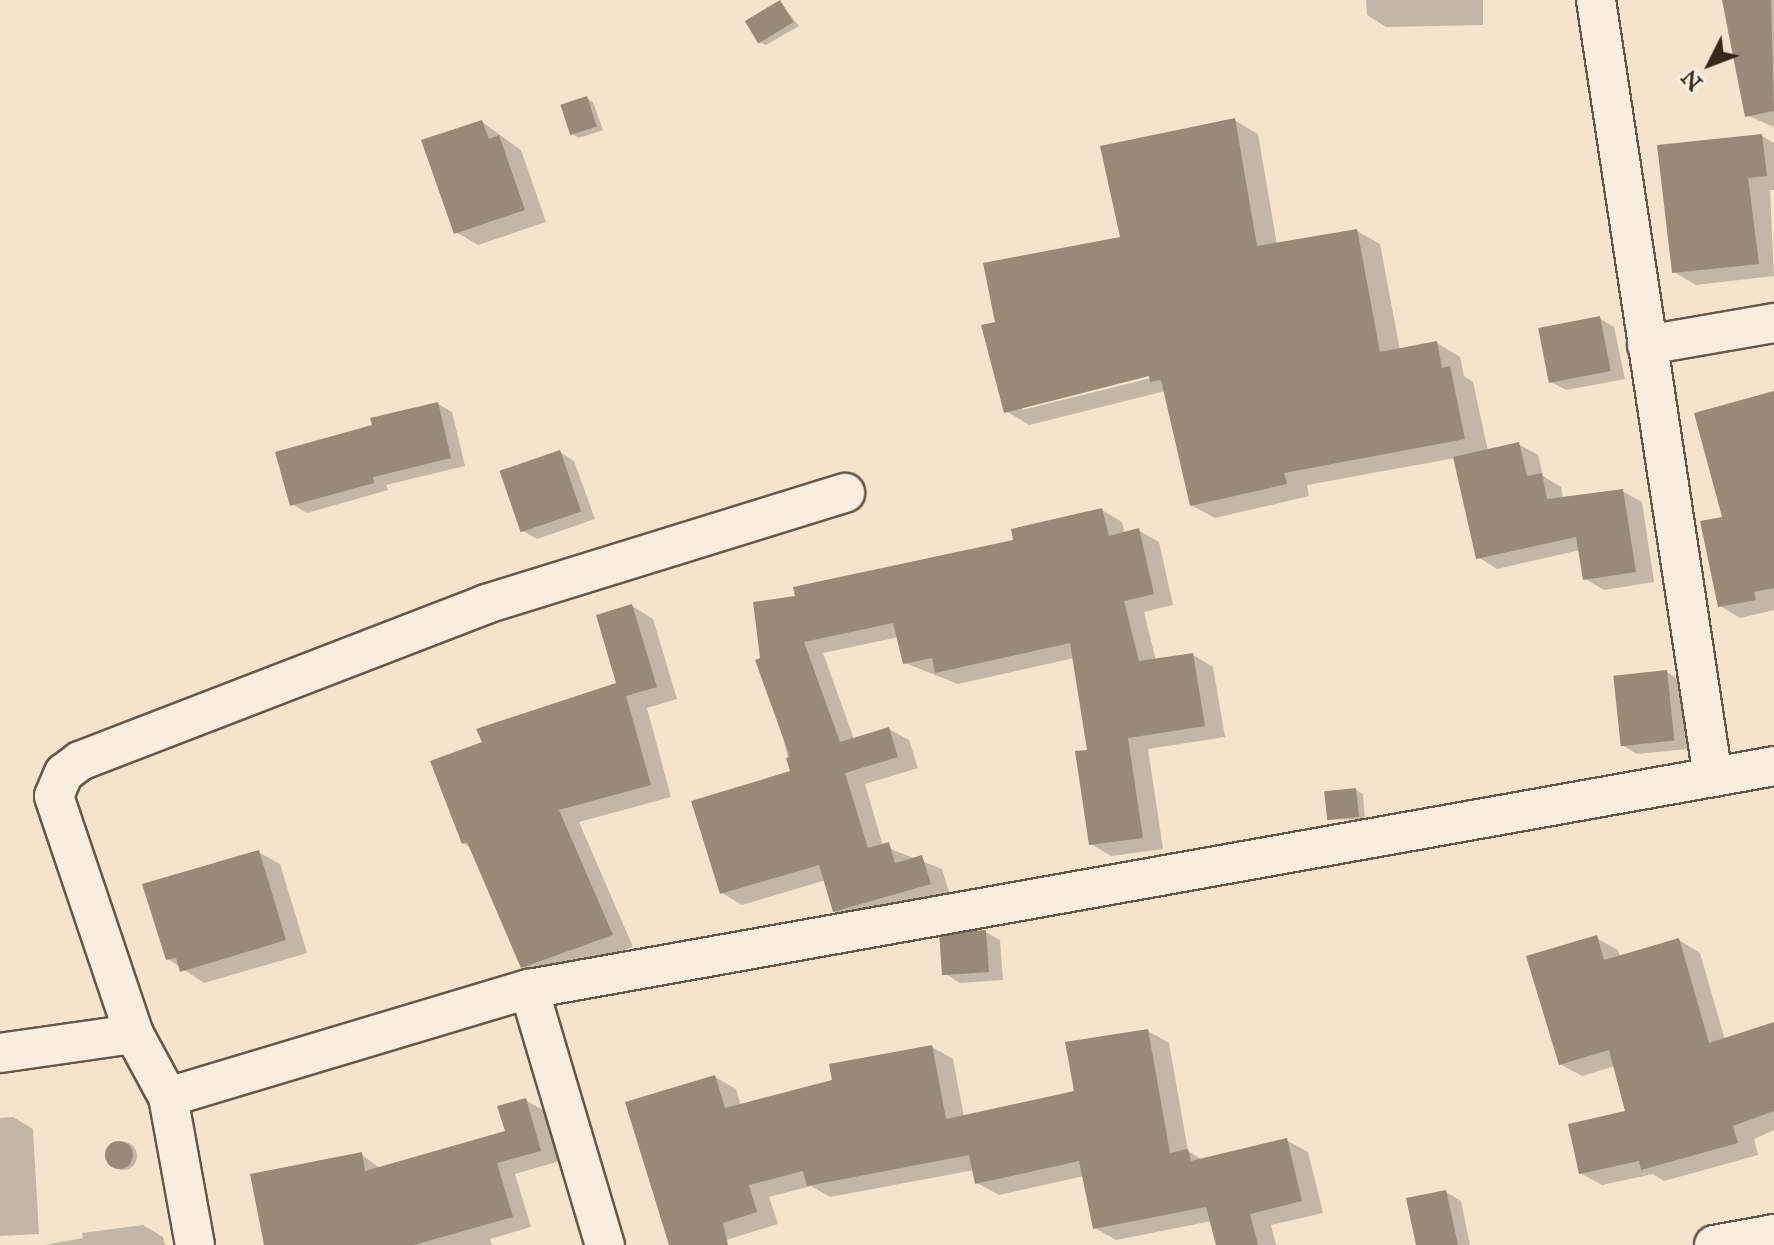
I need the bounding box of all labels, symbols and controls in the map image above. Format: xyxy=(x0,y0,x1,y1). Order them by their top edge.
north arrow xyxy=(1670,24,1750,104)
text: N xyxy=(1676,64,1708,96)

